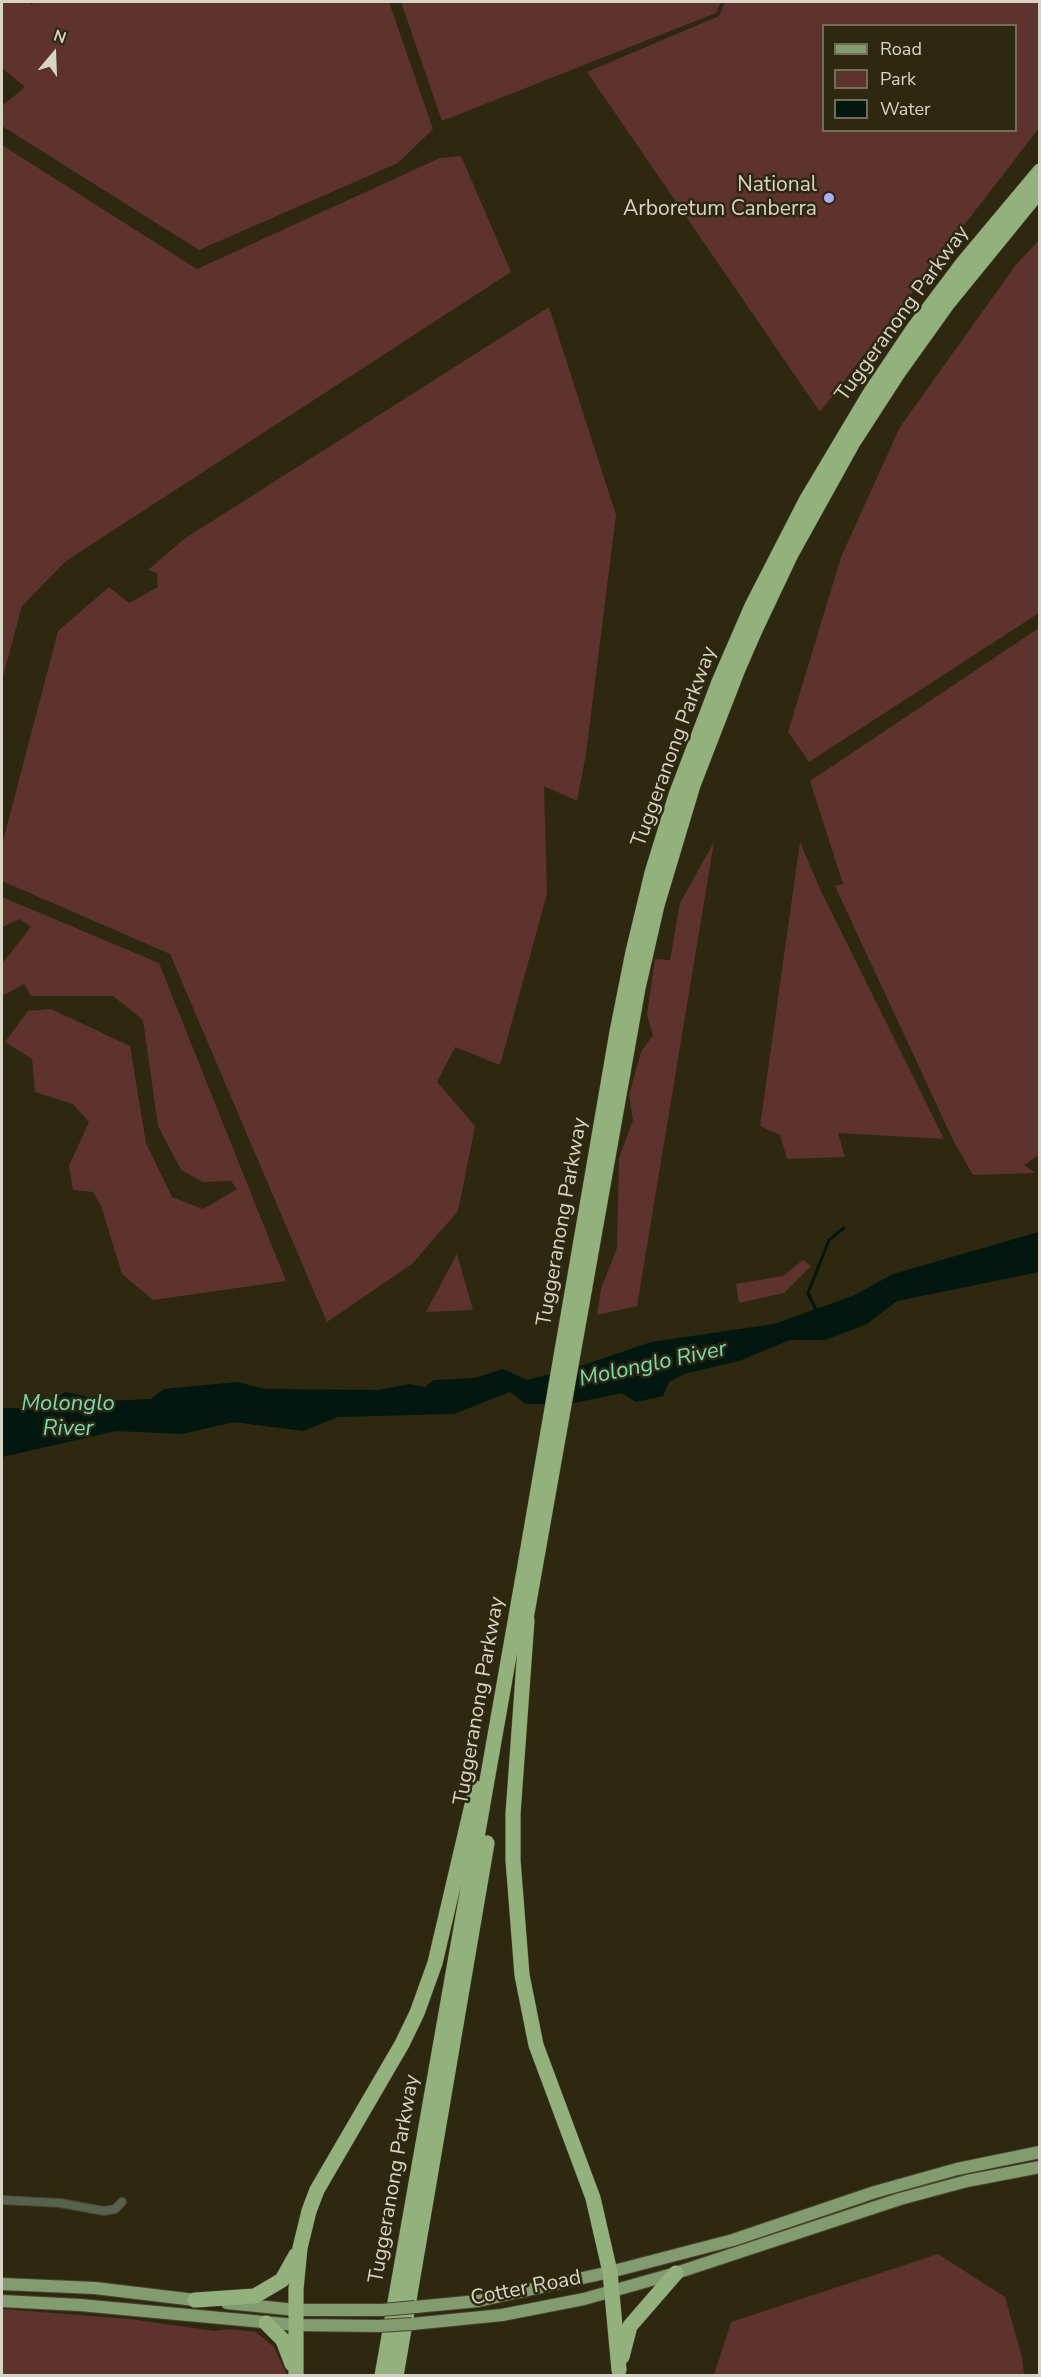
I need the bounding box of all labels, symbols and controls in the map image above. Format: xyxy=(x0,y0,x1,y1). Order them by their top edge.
north arrow xyxy=(24,24,84,84)
legend xyxy=(822,24,1017,132)
text: N xyxy=(51,25,69,49)
text: Road xyxy=(880,37,922,61)
text: Park xyxy=(880,67,916,91)
text: Water xyxy=(880,97,931,121)
place label: National Arboretum Canberra xyxy=(623,173,817,223)
marker: National Arboretum Canberra xyxy=(822,191,836,205)
street label: Tuggeranong Parkway xyxy=(831,221,975,407)
street label: Tuggeranong Parkway xyxy=(627,643,723,851)
street label: Tuggeranong Parkway xyxy=(532,1116,594,1328)
water label: Molonglo River xyxy=(577,1337,729,1393)
water label: Molonglo River xyxy=(21,1392,115,1444)
street label: Tuggeranong Parkway xyxy=(449,1595,511,1807)
street label: Tuggeranong Parkway xyxy=(364,2073,426,2285)
street label: Cotter Road xyxy=(469,2266,583,2312)

